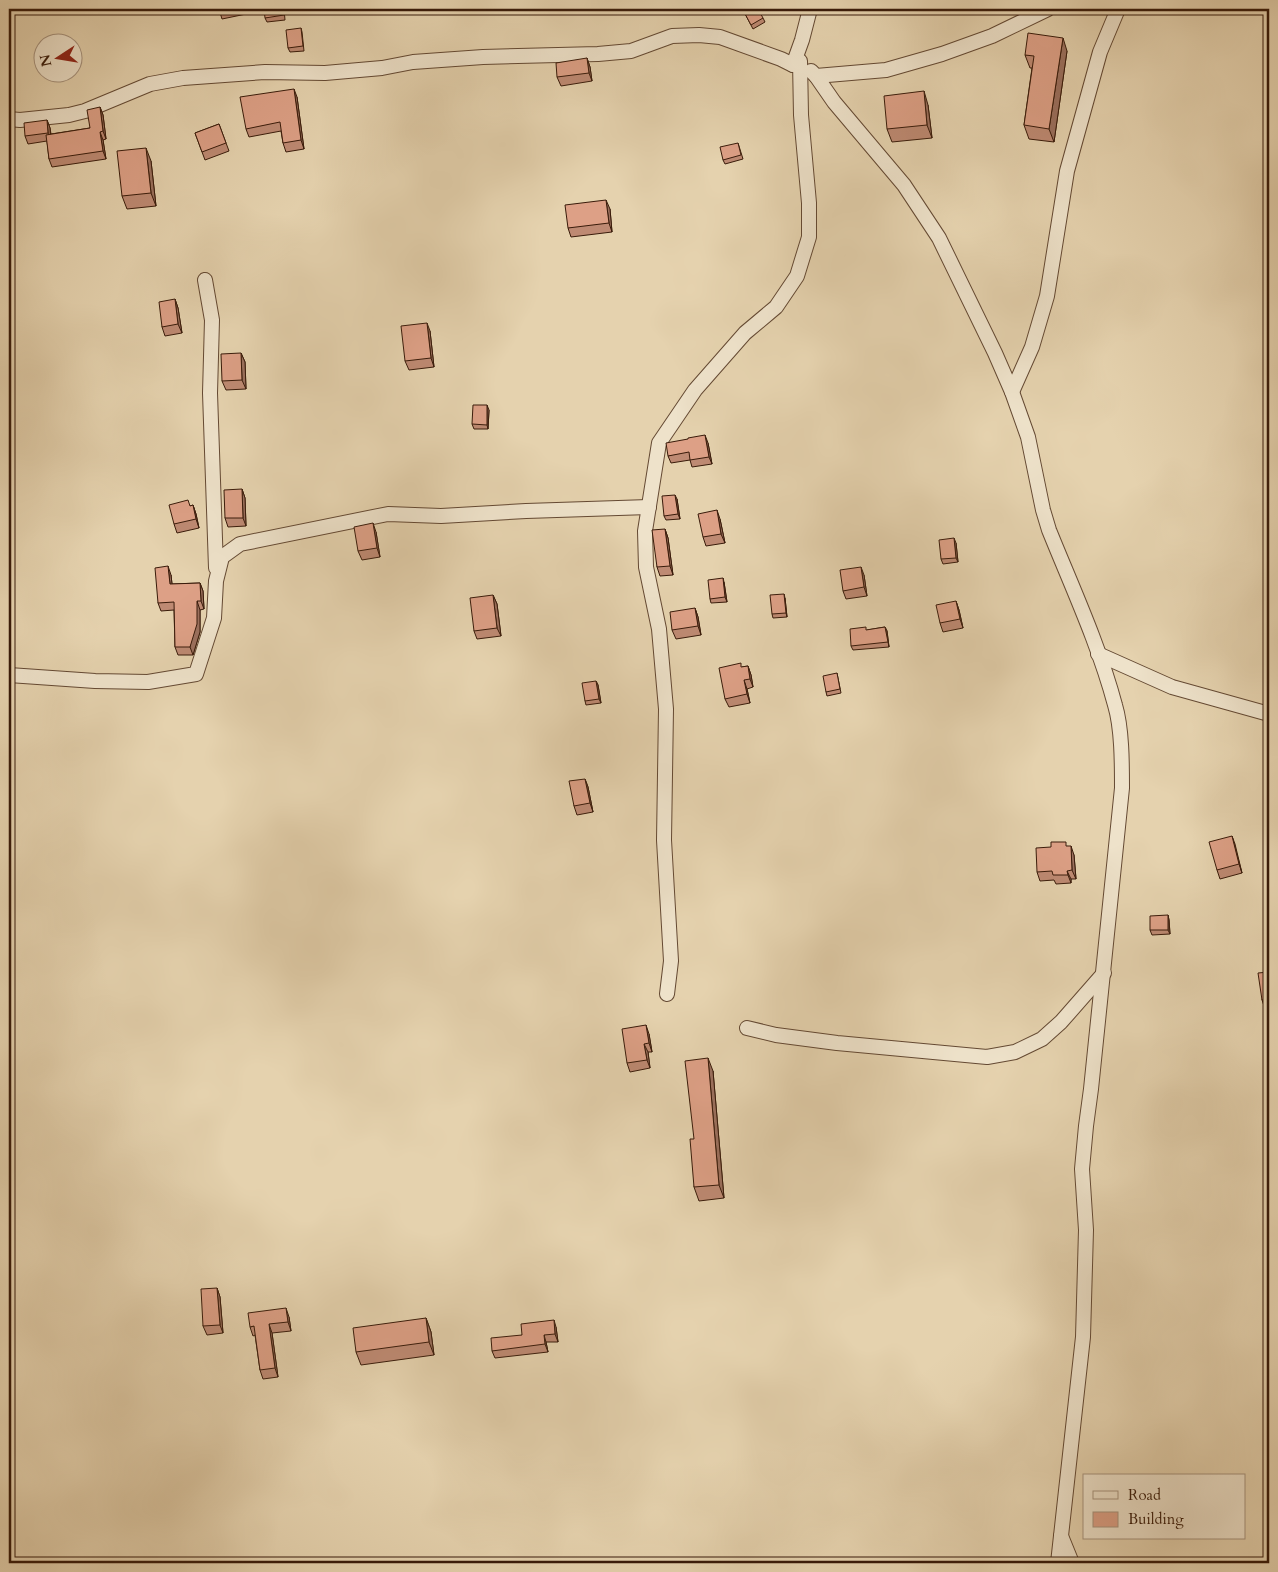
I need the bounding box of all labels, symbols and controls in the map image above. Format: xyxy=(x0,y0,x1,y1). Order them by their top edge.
north arrow xyxy=(32,32,82,82)
text: N xyxy=(35,53,56,69)
legend xyxy=(1083,1474,1246,1540)
text: Road xyxy=(1128,1485,1161,1505)
text: Building xyxy=(1128,1509,1184,1529)

